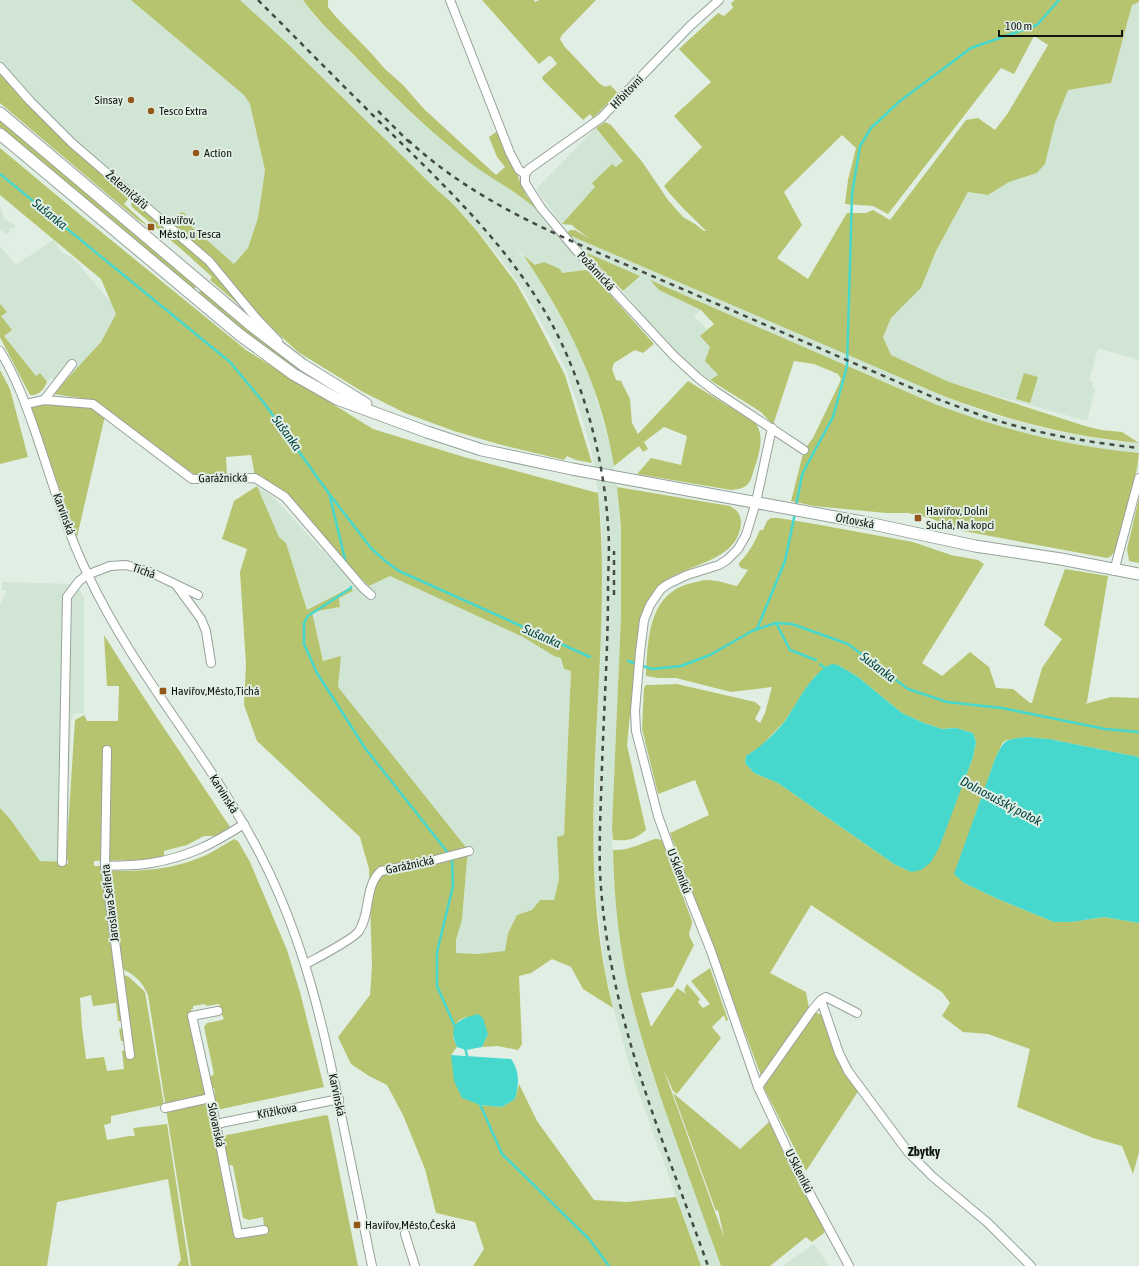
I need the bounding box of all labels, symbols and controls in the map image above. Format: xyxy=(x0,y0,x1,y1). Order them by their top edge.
scale bar xyxy=(999,12,1122,38)
text: 100 m xyxy=(1005,19,1032,33)
street label: Hřbitovní xyxy=(608,72,647,112)
place label: Sinsay xyxy=(95,93,123,107)
marker: Sinsay xyxy=(126,95,136,105)
place label: Tesco Extra xyxy=(159,104,207,118)
marker: Tesco Extra xyxy=(146,106,156,116)
place label: Action xyxy=(204,146,232,160)
marker: Action xyxy=(191,148,201,158)
street label: Železničářů xyxy=(103,168,151,212)
water label: Sušanka xyxy=(29,195,70,232)
place label: Havířov, Město, u Tesca xyxy=(159,213,221,241)
marker: Havířov, Město, u Tesca xyxy=(146,222,156,232)
street label: Požárnická xyxy=(574,248,618,294)
water label: Sušanka xyxy=(269,412,305,454)
street label: Garážnická xyxy=(198,471,248,485)
street label: Karvinská xyxy=(50,491,78,537)
place label: Havířov, Dolní Suchá, Na kopci xyxy=(926,504,994,532)
street label: Orlovská xyxy=(834,510,876,532)
marker: Havířov, Dolní Suchá, Na kopci xyxy=(913,513,923,523)
street label: Tichá xyxy=(131,561,157,581)
water label: Sušanka xyxy=(520,621,563,651)
water label: Sušanka xyxy=(857,648,899,685)
place label: Havířov,Město,Tichá xyxy=(171,684,260,698)
marker: Havířov,Město,Tichá xyxy=(158,686,168,696)
street label: Karvinská xyxy=(207,772,241,816)
water label: Dolnosušský potok xyxy=(958,773,1044,829)
street label: U Skleníků xyxy=(664,846,694,896)
street label: Garážnická xyxy=(385,853,435,877)
street label: Jaroslava Seiferta xyxy=(98,863,122,943)
street label: Karvinská xyxy=(326,1072,348,1118)
street label: Křižíkova xyxy=(256,1100,298,1122)
street label: Slovanská xyxy=(204,1102,228,1148)
district label: Zbytky xyxy=(908,1144,941,1159)
street label: U Skleníků xyxy=(782,1147,816,1195)
place label: Havířov,Město,Česká xyxy=(365,1218,456,1232)
marker: Havířov,Město,Česká xyxy=(352,1220,362,1230)

